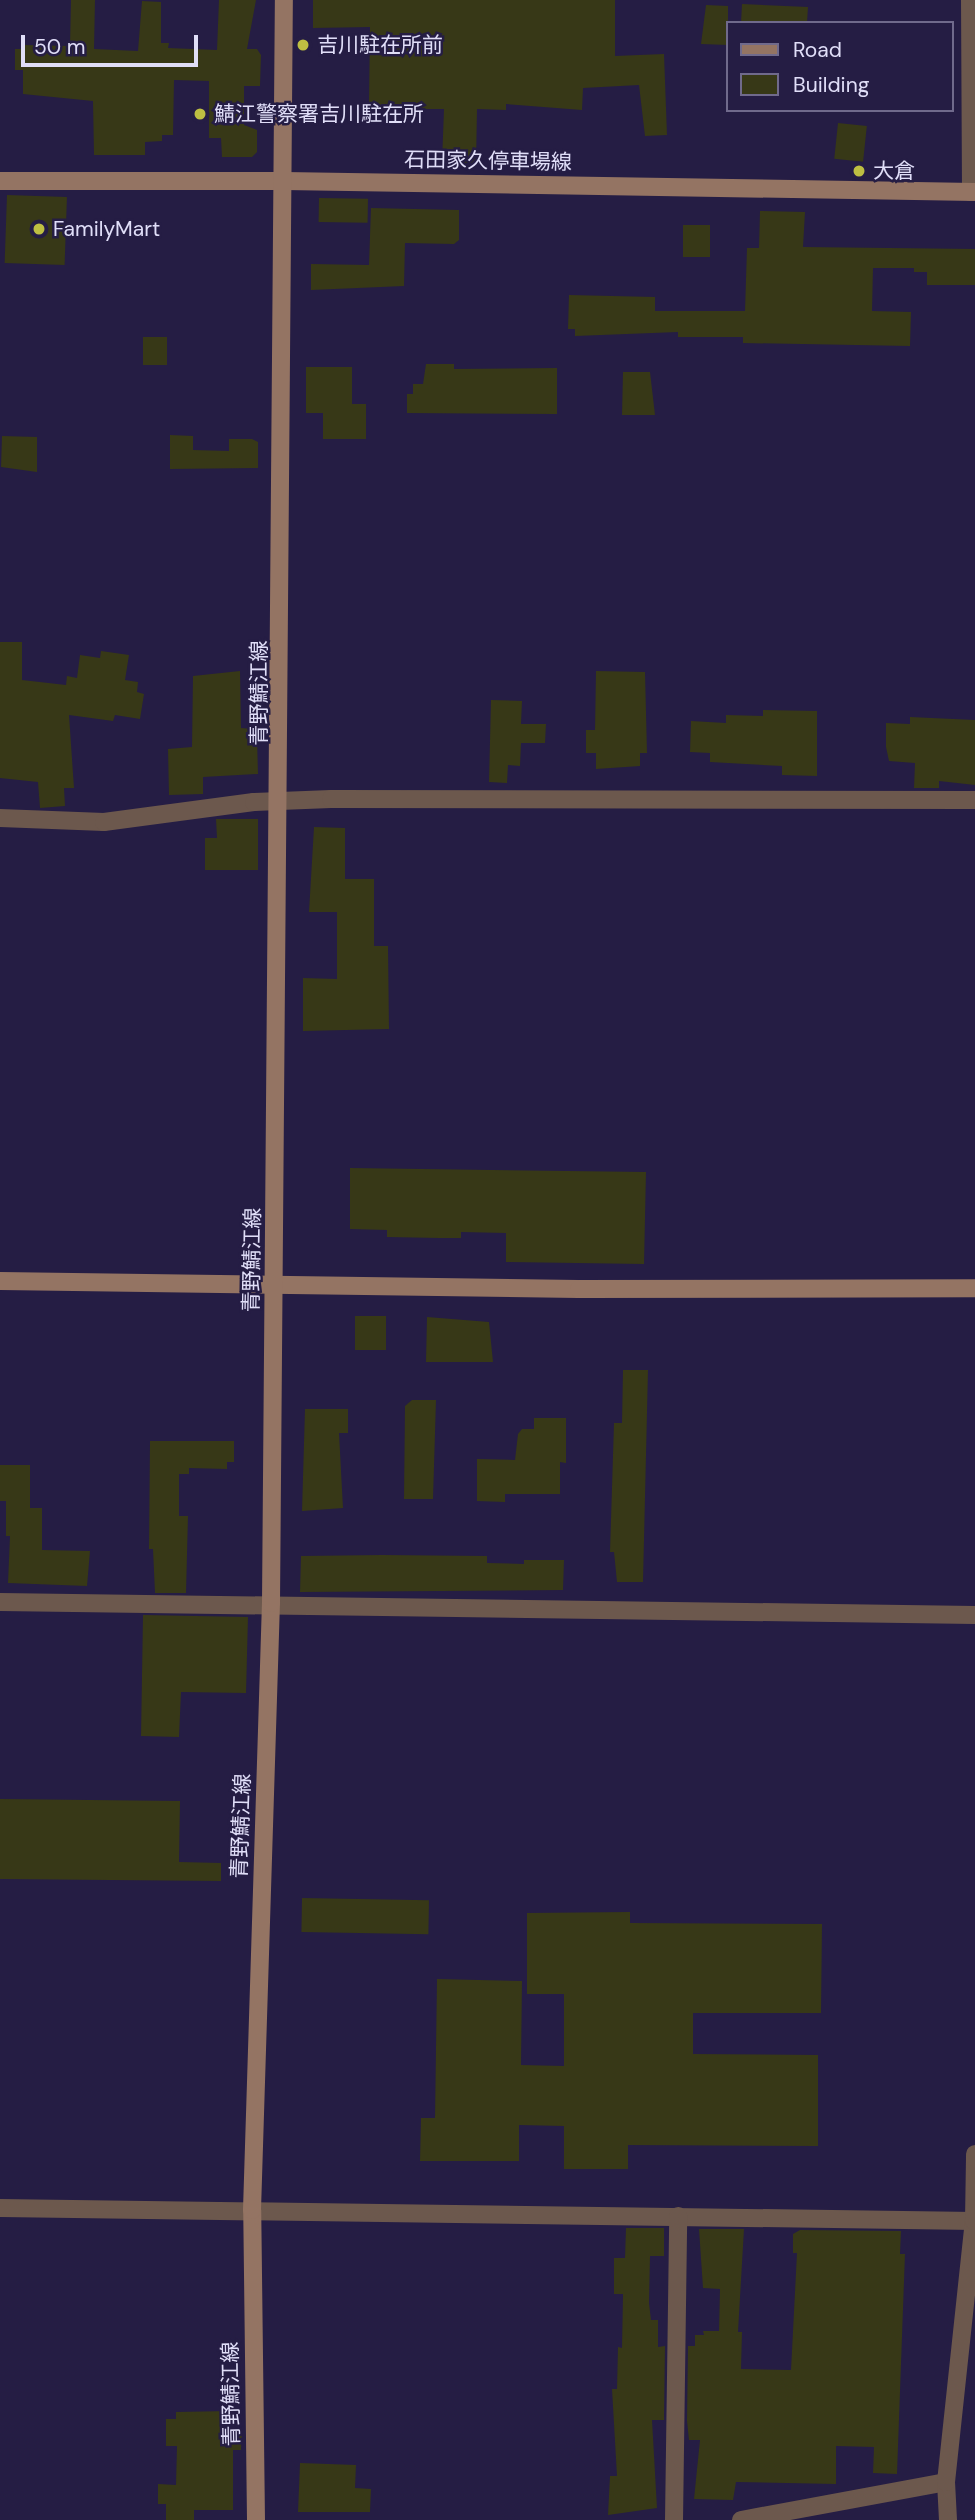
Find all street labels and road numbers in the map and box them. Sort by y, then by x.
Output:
street label: 石田家久停車場線 [404,147,572,175]
street label: 青野鯖江線 [246,641,272,745]
street label: 青野鯖江線 [238,1207,266,1313]
street label: 青野鯖江線 [227,1773,255,1879]
street label: 青野鯖江線 [217,2341,245,2447]

